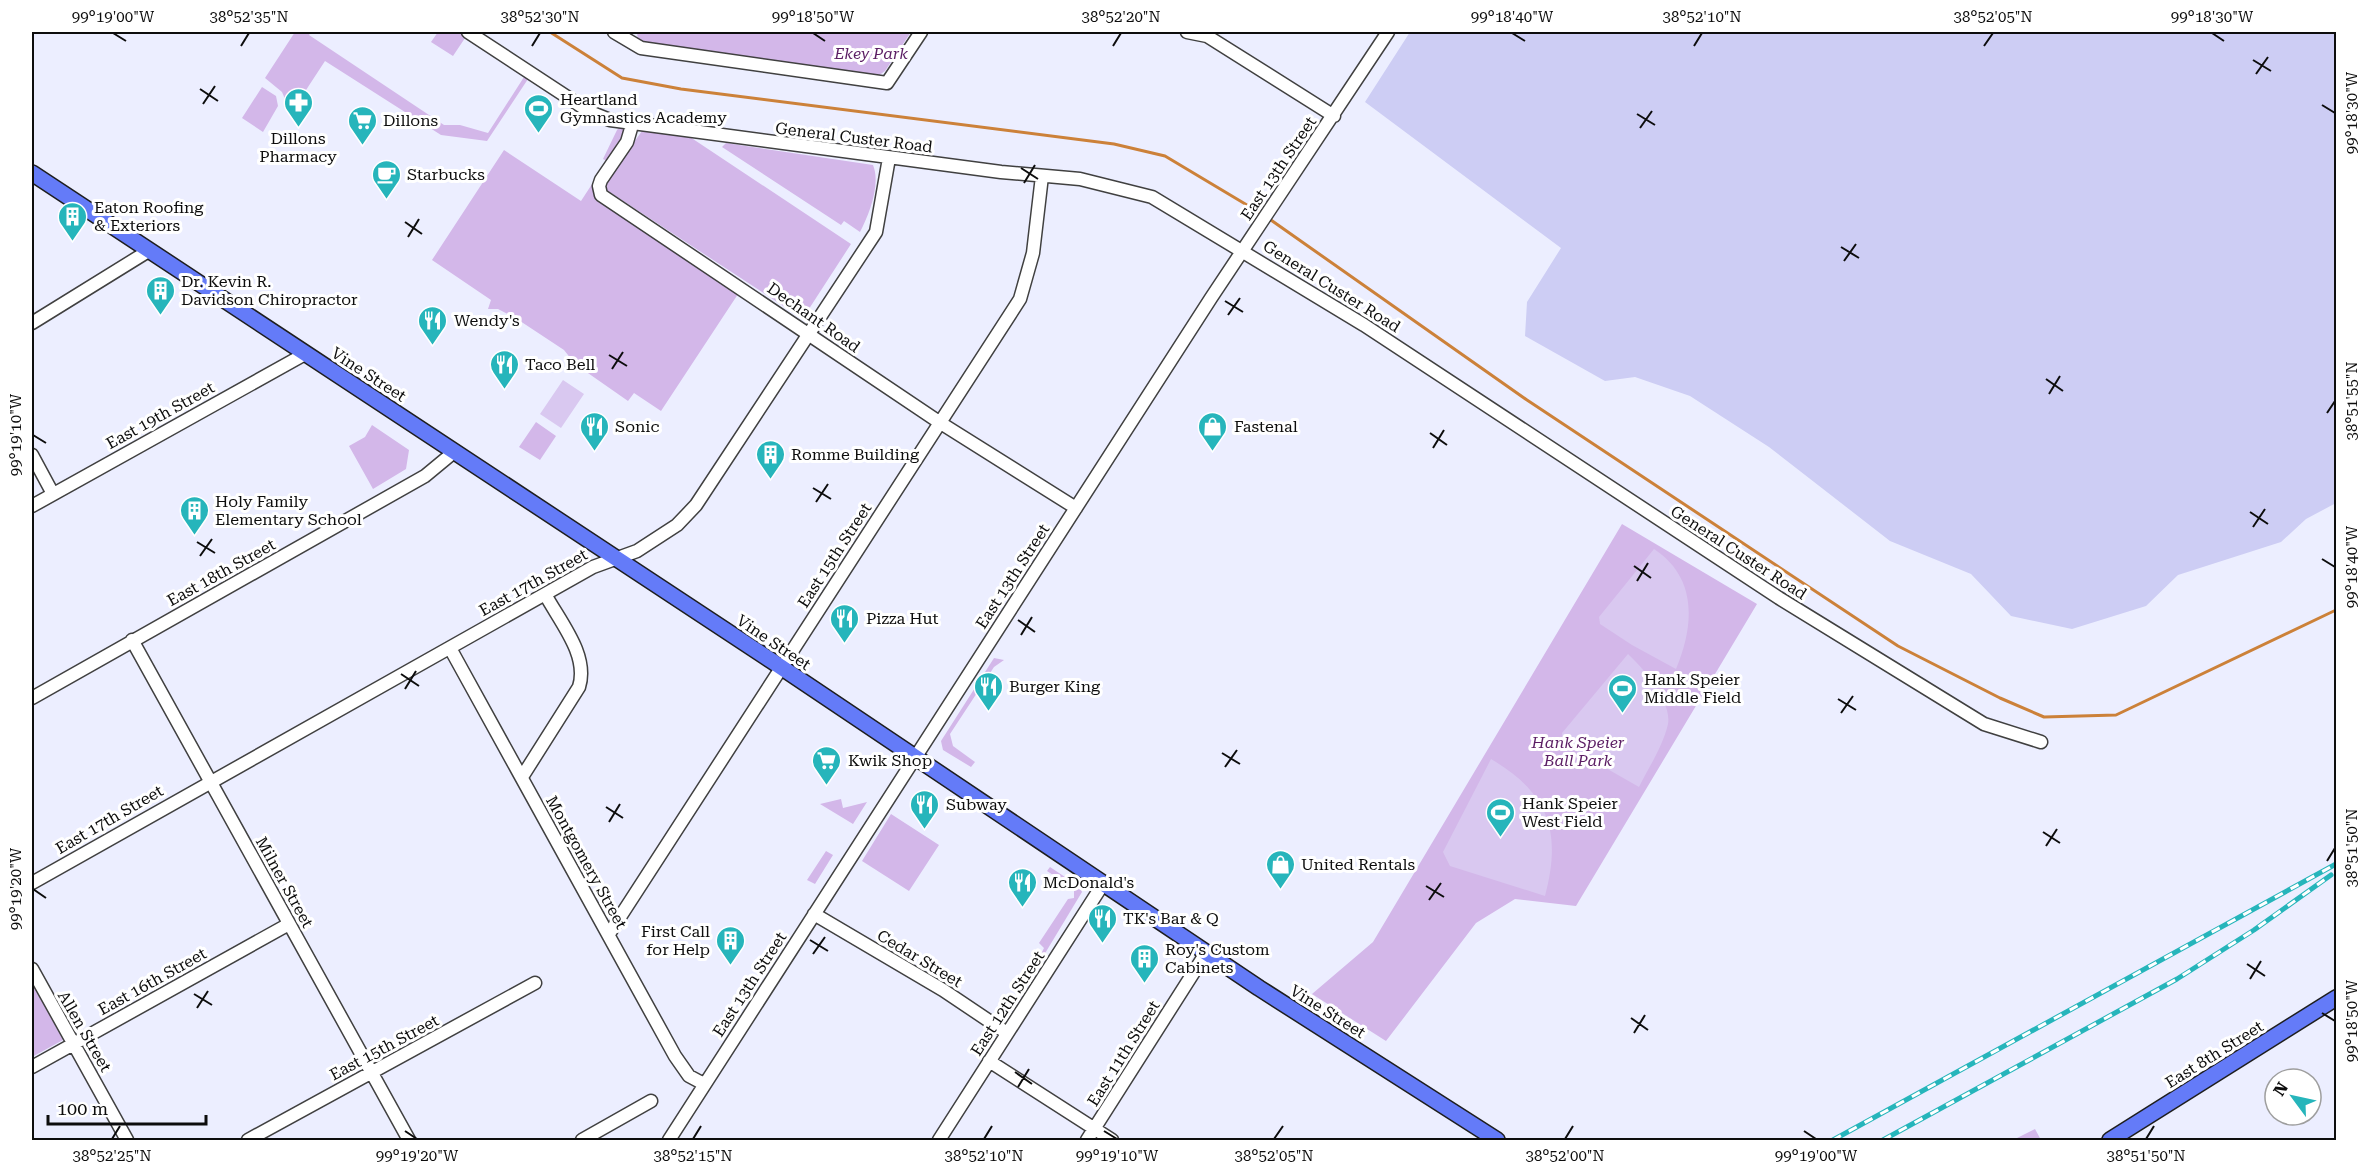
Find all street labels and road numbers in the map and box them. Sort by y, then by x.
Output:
street label: East 13th Street [1237,113,1320,224]
street label: General Custer Road [774,118,934,157]
street label: General Custer Road [1260,236,1404,336]
street label: Dechant Road [764,278,864,356]
street label: Vine Street [328,343,410,406]
street label: East 19th Street [103,378,218,453]
street label: East 15th Street [794,499,875,611]
street label: General Custer Road [1667,501,1810,604]
street label: East 13th Street [972,520,1053,632]
street label: East 18th Street [164,535,279,610]
street label: East 17th Street [476,545,591,620]
street label: Vine Street [733,611,814,674]
street label: East 17th Street [52,781,166,858]
street label: Montgomery Street [542,792,631,932]
street label: Milner Street [252,834,317,931]
street label: Cedar Street [874,926,966,991]
street label: East 13th Street [709,928,790,1040]
street label: East 16th Street [95,944,210,1019]
street label: East 12th Street [967,947,1048,1059]
street label: Vine Street [1287,981,1369,1042]
street label: Allen Street [54,987,115,1075]
street label: East 11th Street [1083,997,1163,1110]
street label: East 15th Street [326,1011,442,1084]
street label: East 8th Street [2162,1017,2267,1092]

